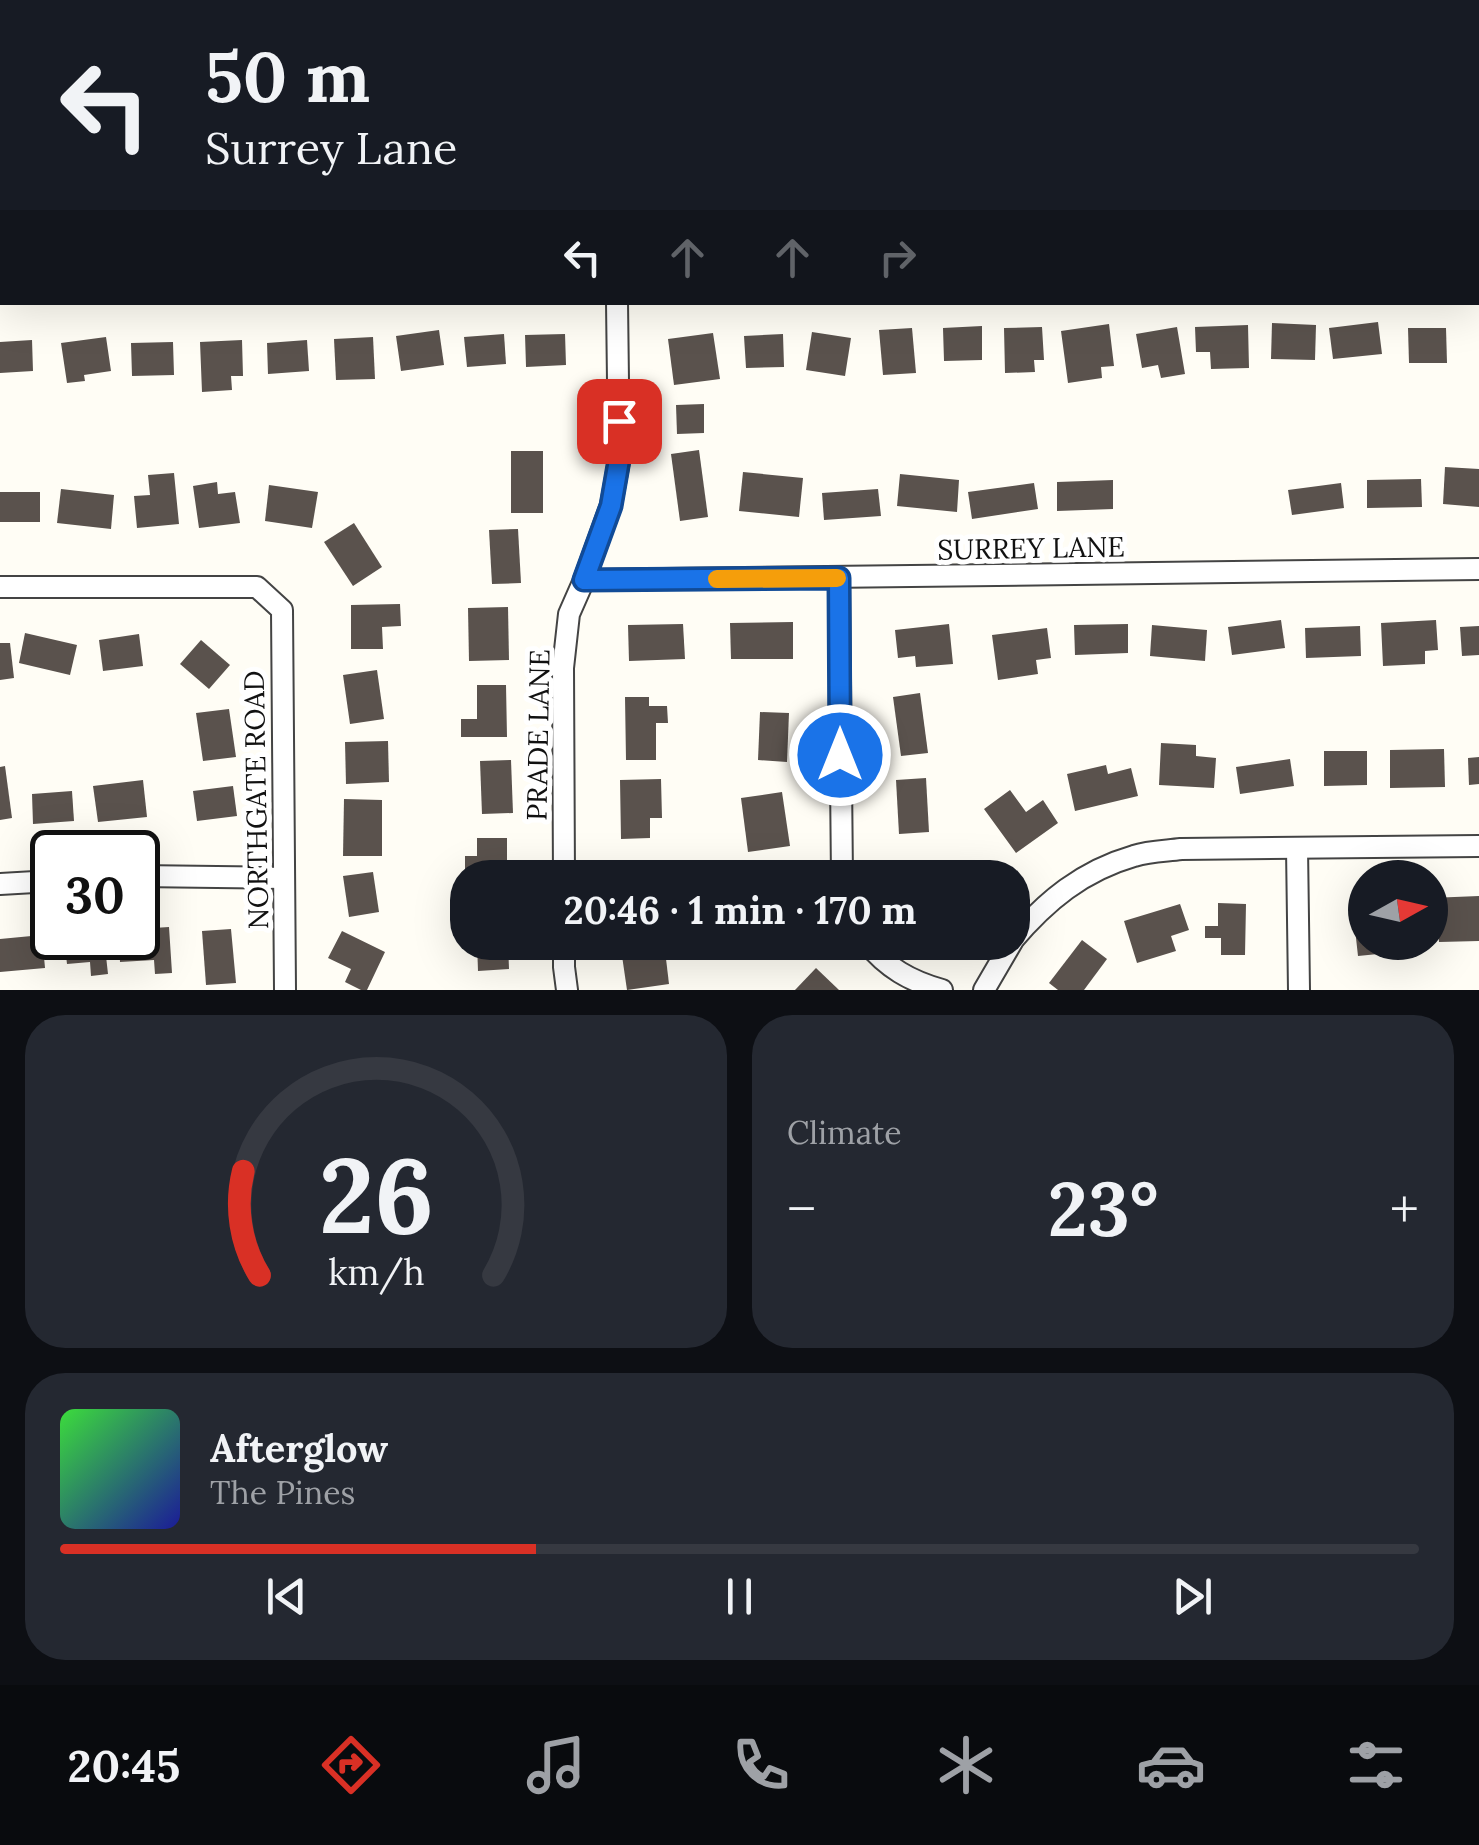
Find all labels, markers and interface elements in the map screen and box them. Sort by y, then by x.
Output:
text: 50 m [205,32,370,121]
icon: left [40,40,170,170]
text: Surrey Lane [205,119,457,176]
icon: left [555,230,610,285]
icon: ahead [660,230,715,285]
icon: ahead [765,230,820,285]
icon: right [870,230,925,285]
pin [577,379,662,464]
icon: arrive [592,394,647,449]
street label: SURREY LANE [937,528,1125,568]
street label: PRADE LANE [519,649,557,821]
street label: NORTHGATE ROAD [236,670,276,930]
position arrow [788,703,892,807]
speed limit sign: 30 [30,830,160,960]
north arrow [1348,860,1448,960]
map controls [1348,860,1448,960]
text: 20:46 · 1 min · 170 m [563,886,917,934]
text: Climate [787,1112,902,1153]
text: 26 [318,1128,434,1261]
text: 23° [1048,1161,1158,1257]
text: − [787,1174,816,1244]
text: + [1390,1174,1419,1244]
text: km/h [328,1249,424,1295]
text: Afterglow [210,1424,388,1472]
text: The Pines [210,1472,355,1513]
icon: previous [259,1569,314,1624]
icon: pause [712,1569,767,1624]
icon: next [1165,1569,1220,1624]
icon: directions [316,1730,386,1800]
icon: music [521,1730,591,1800]
icon: phone [726,1730,796,1800]
icon: climate [931,1730,1001,1800]
icon: car [1136,1730,1206,1800]
icon: filters [1341,1730,1411,1800]
text: 20:45 [68,1737,180,1794]

